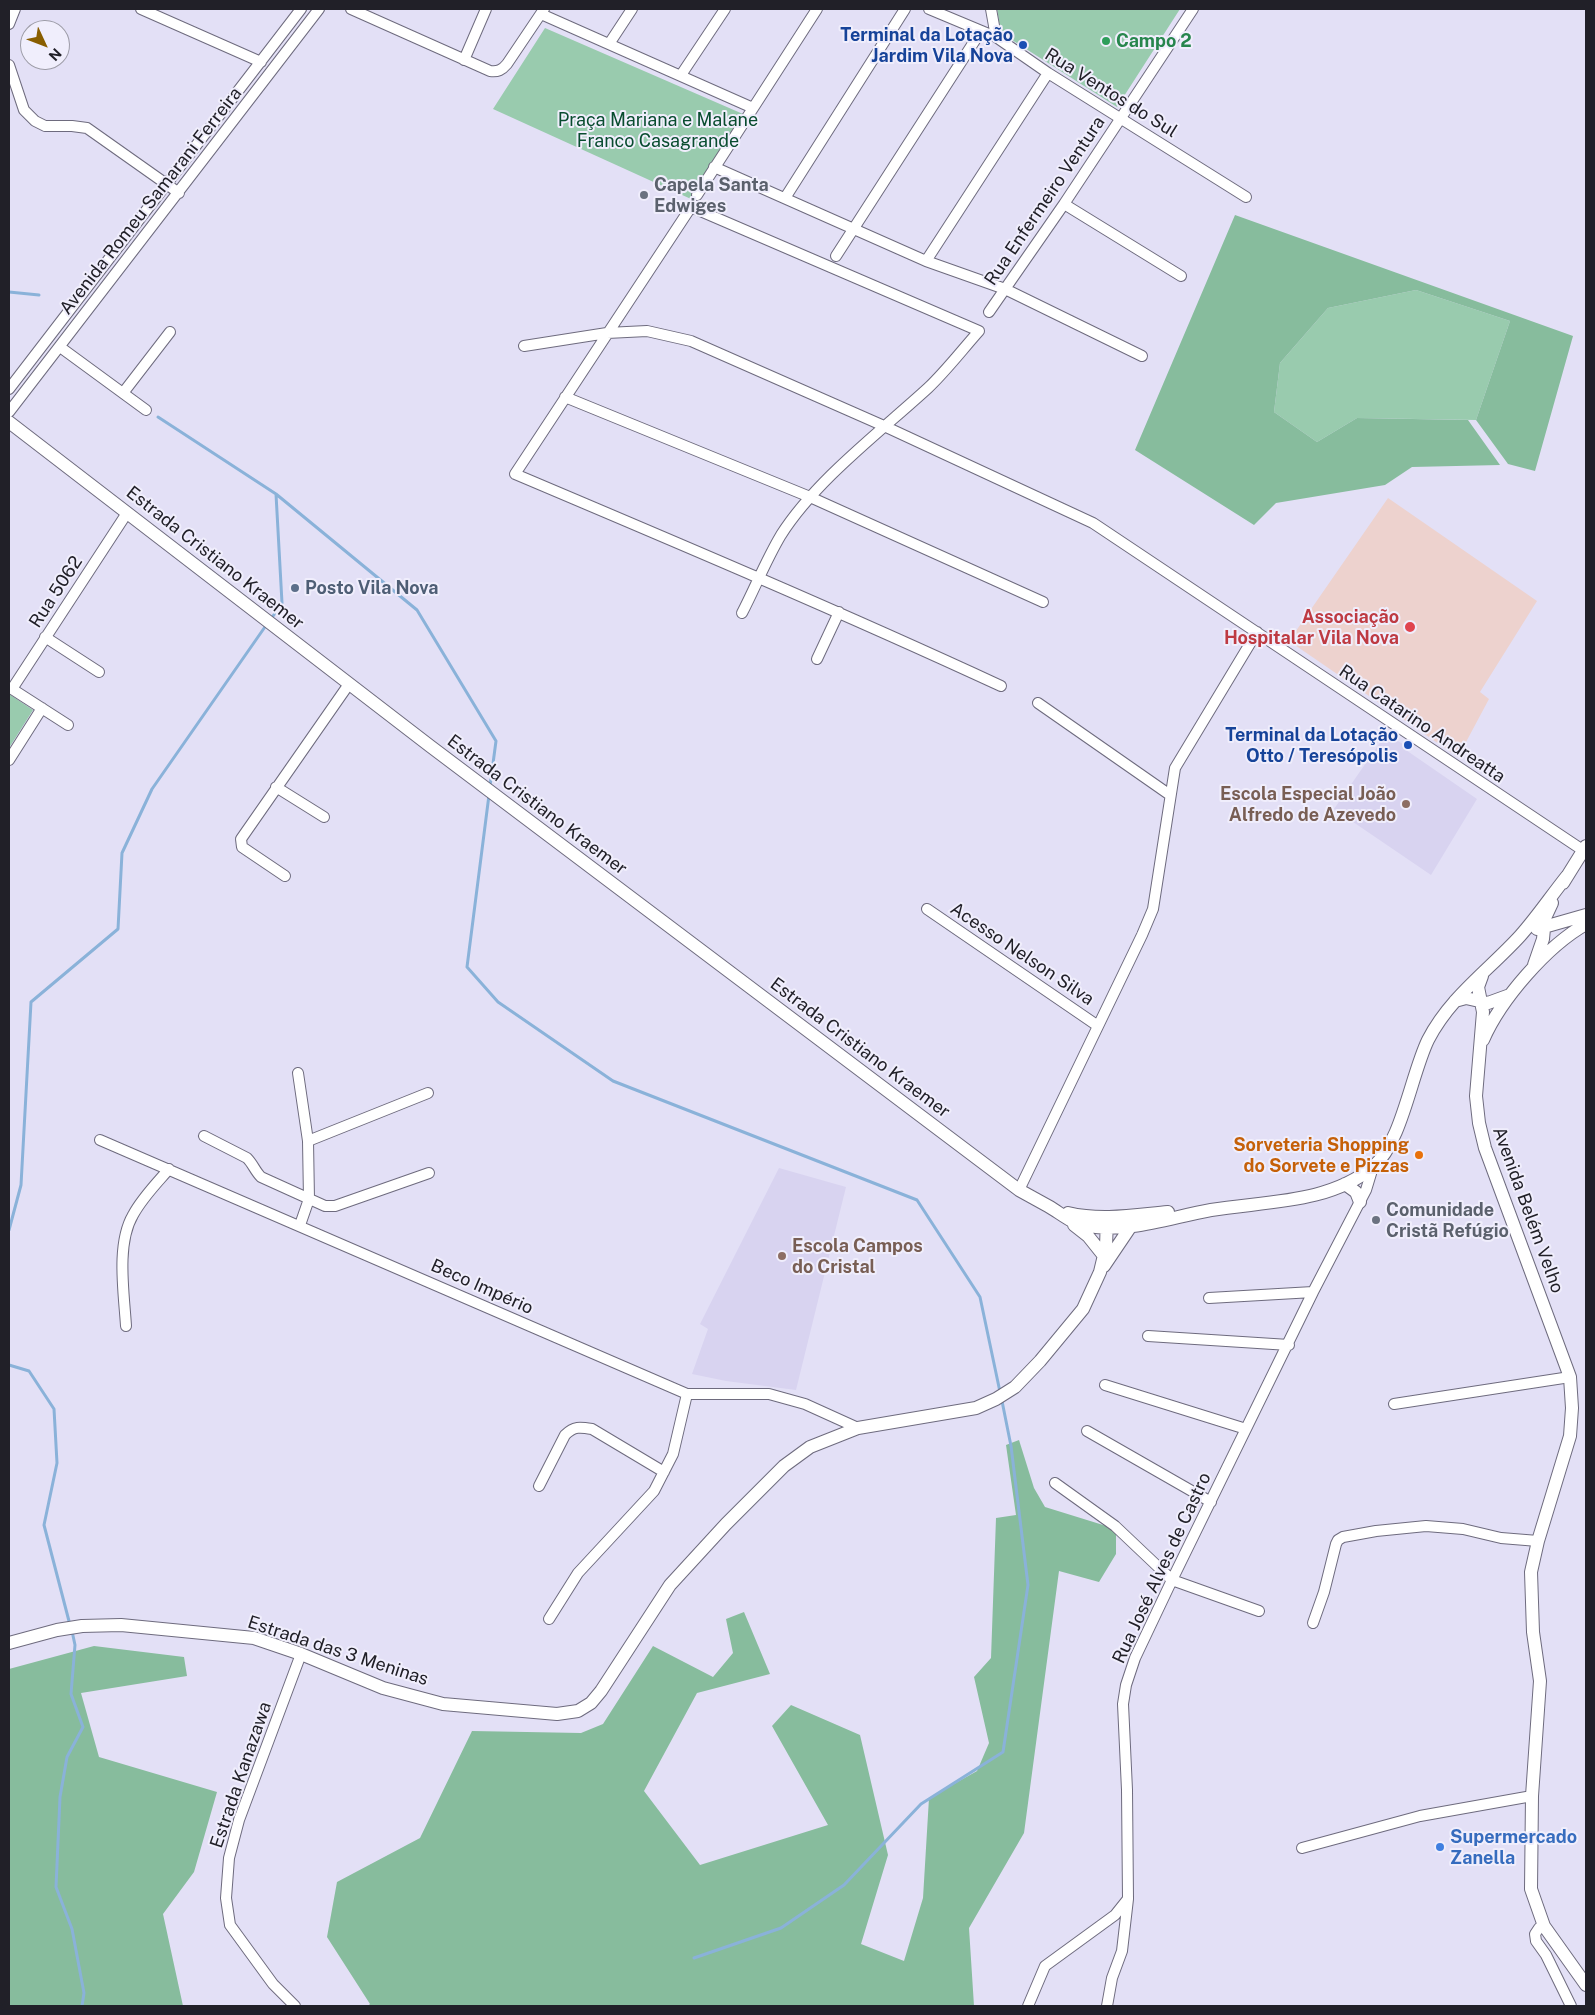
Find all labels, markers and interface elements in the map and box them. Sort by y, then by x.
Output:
north arrow [20,20,70,70]
place label: Terminal da Lotação Jardim Vila Nova [840,24,1013,66]
place label: Campo 2 [1116,30,1192,52]
marker: Campo 2 [1100,35,1112,47]
marker: Terminal da Lotação Jardim Vila Nova [1017,39,1029,51]
street label: Rua Ventos do Sul [1041,44,1181,142]
text: N [46,45,65,64]
street label: Avenida Romeu Samarani Ferreira [55,83,247,319]
park label: Praça Mariana e Malane Franco Casagrande [558,109,758,152]
street label: Rua Enfermeiro Ventura [980,112,1110,290]
place label: Capela Santa Edwiges [654,174,769,216]
marker: Capela Santa Edwiges [638,189,650,201]
street label: Estrada Cristiano Kraemer [122,482,308,634]
street label: Rua 5062 [25,552,87,632]
place label: Posto Vila Nova [305,577,439,599]
marker: Posto Vila Nova [289,582,301,594]
place label: Associação Hospitalar Vila Nova [1224,606,1399,649]
marker: Associação Hospitalar Vila Nova [1403,620,1417,634]
street label: Rua Catarino Andreatta [1335,660,1509,788]
place label: Terminal da Lotação Otto / Teresópolis [1225,724,1398,766]
street label: Estrada Cristiano Kraemer [443,730,631,880]
marker: Terminal da Lotação Otto / Teresópolis [1402,739,1414,751]
place label: Escola Especial João Alfredo de Azevedo [1220,783,1396,826]
marker: Escola Especial João Alfredo de Azevedo [1400,798,1412,810]
street label: Acesso Nelson Silva [946,898,1098,1010]
street label: Estrada Cristiano Kraemer [766,973,954,1123]
street label: Avenida Belém Velho [1488,1124,1568,1296]
place label: Sorveteria Shopping do Sorvete e Pizzas [1233,1134,1409,1176]
marker: Sorveteria Shopping do Sorvete e Pizzas [1413,1149,1425,1161]
place label: Comunidade Cristã Refúgio [1386,1199,1509,1242]
marker: Comunidade Cristã Refúgio [1370,1214,1382,1226]
place label: Escola Campos do Cristal [792,1235,923,1278]
marker: Escola Campos do Cristal [776,1250,788,1262]
street label: Beco Império [427,1255,537,1319]
street label: Rua José Alves de Castro [1108,1469,1216,1667]
street label: Estrada das 3 Meninas [245,1612,431,1690]
street label: Estrada Kanazawa [206,1699,276,1851]
place label: Supermercado Zanella [1450,1826,1577,1868]
marker: Supermercado Zanella [1434,1841,1446,1853]

